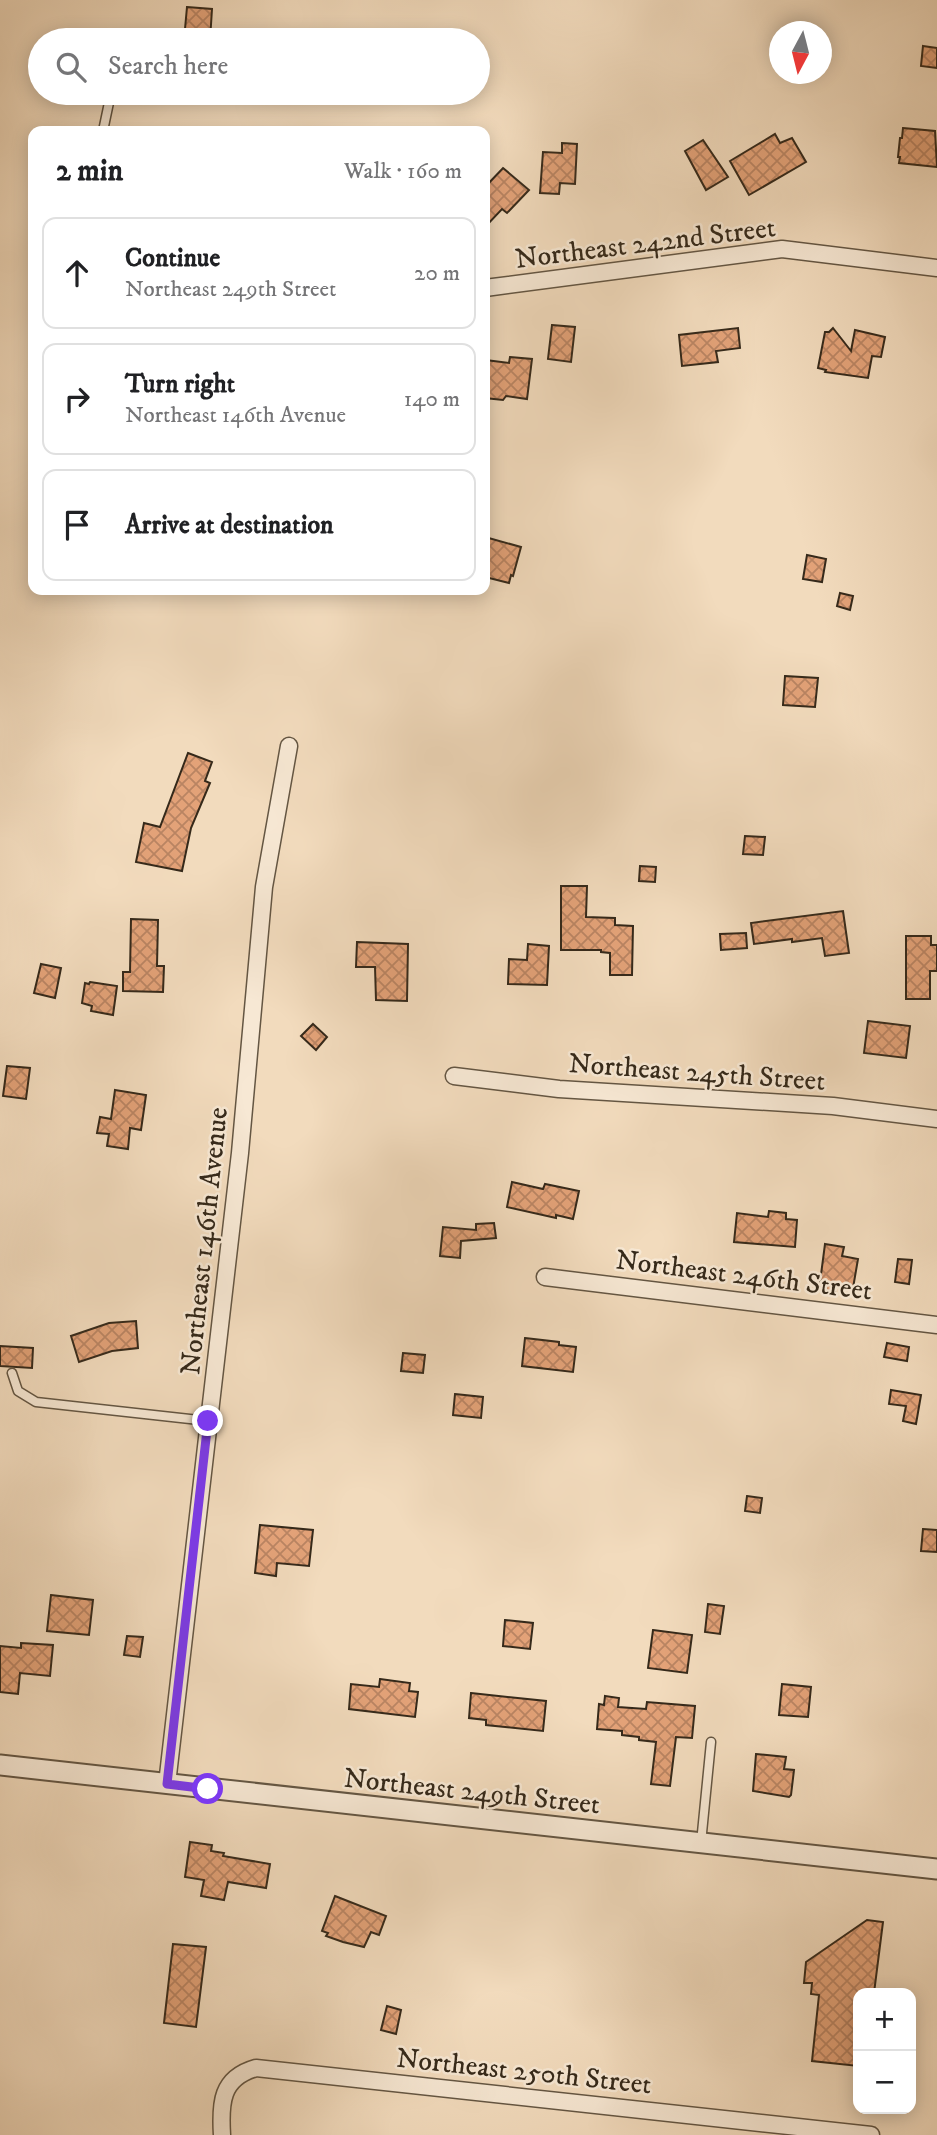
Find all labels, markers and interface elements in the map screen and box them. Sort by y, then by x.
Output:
north arrow [769,21,832,84]
search box [28,28,490,105]
icon: search [52,48,90,86]
text: Search here [108,50,228,83]
text: 2 min [56,153,123,190]
text: Walk · 160 m [344,157,462,186]
street label: Northeast 242nd Street [513,210,777,277]
text: Continue [125,242,220,275]
icon: ahead [58,254,96,292]
text: 20 m [414,259,460,288]
text: Northeast 249th Street [125,275,336,304]
text: Turn right [125,368,235,401]
icon: right [58,380,96,418]
text: 140 m [404,385,460,414]
text: Northeast 146th Avenue [125,401,346,430]
icon: arrive [58,506,96,544]
text: Arrive at destination [125,509,334,542]
street label: Northeast 245th Street [567,1046,826,1099]
street label: Northeast 146th Avenue [173,1106,236,1377]
street label: Northeast 246th Street [614,1242,874,1309]
route end [192,1405,223,1436]
street label: Northeast 249th Street [342,1761,602,1822]
route start [192,1773,223,1804]
map controls [853,1988,916,2114]
button: + [853,1988,916,2051]
street label: Northeast 250th Street [395,2041,653,2102]
button: − [853,2051,916,2114]

